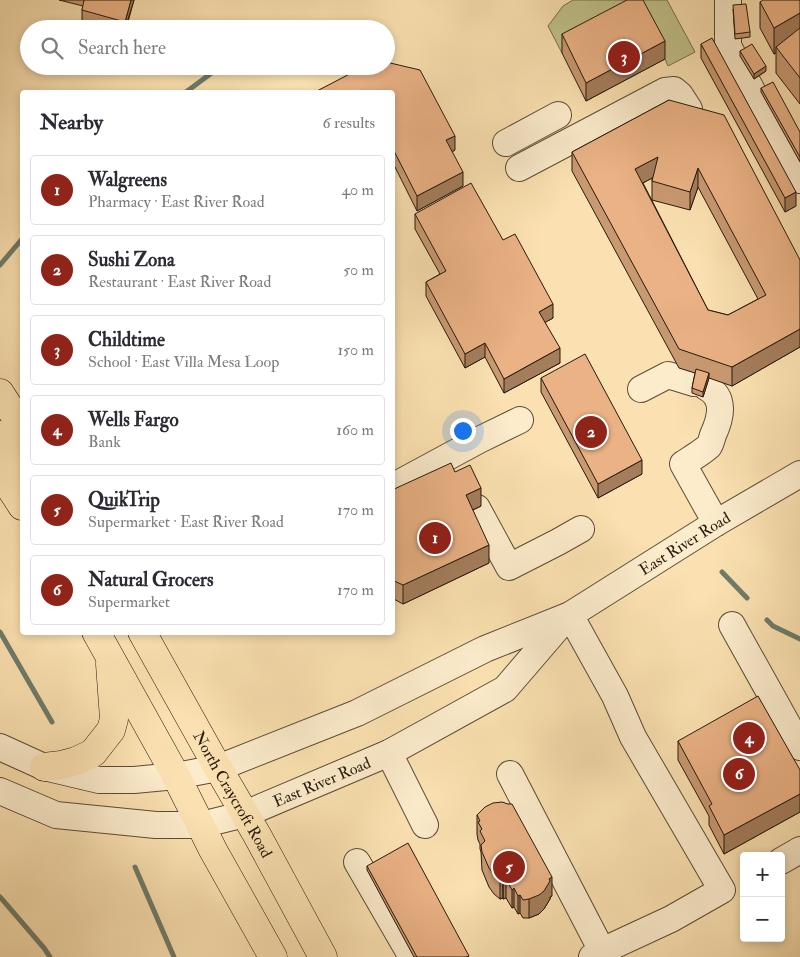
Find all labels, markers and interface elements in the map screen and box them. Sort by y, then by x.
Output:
search box [20,20,395,75]
icon: search [38,34,66,62]
text: Search here [78,36,166,60]
pin: 3 [608,38,640,76]
text: Nearby [40,109,103,136]
text: 6 results [323,113,375,133]
text: Walgreens [88,168,167,192]
text: 1 [54,180,60,200]
text: 40 m [341,180,374,200]
text: Pharmacy · East River Road [88,192,265,212]
text: Sushi Zona [88,248,175,272]
text: 2 [53,260,61,280]
text: 50 m [343,260,374,280]
text: Restaurant · East River Road [88,272,271,292]
text: Childtime [88,328,165,352]
text: 3 [54,340,60,360]
text: 150 m [337,340,374,360]
text: School · East Villa Mesa Loop [88,352,279,372]
text: Wells Fargo [88,408,179,432]
pin: 2 [575,413,607,451]
your location [450,418,476,444]
text: 4 [53,420,61,440]
text: 160 m [336,420,374,440]
text: Bank [88,432,121,452]
text: QuikTrip [88,488,160,512]
text: 5 [53,500,61,520]
text: 170 m [337,500,374,520]
street label: East River Road [635,508,734,580]
text: Supermarket · East River Road [88,512,284,532]
pin: 1 [419,519,451,557]
text: Natural Grocers [88,568,213,592]
text: 6 [53,580,61,600]
text: 170 m [337,580,374,600]
text: Supermarket [88,592,170,612]
pin: 4 [733,719,765,757]
street label: North Craycroft Road [188,728,276,861]
street label: East River Road [270,753,374,812]
pin: 6 [723,755,755,793]
pin: 5 [493,848,525,886]
map controls [740,852,785,942]
button: + [740,852,785,897]
button: − [740,897,785,942]

